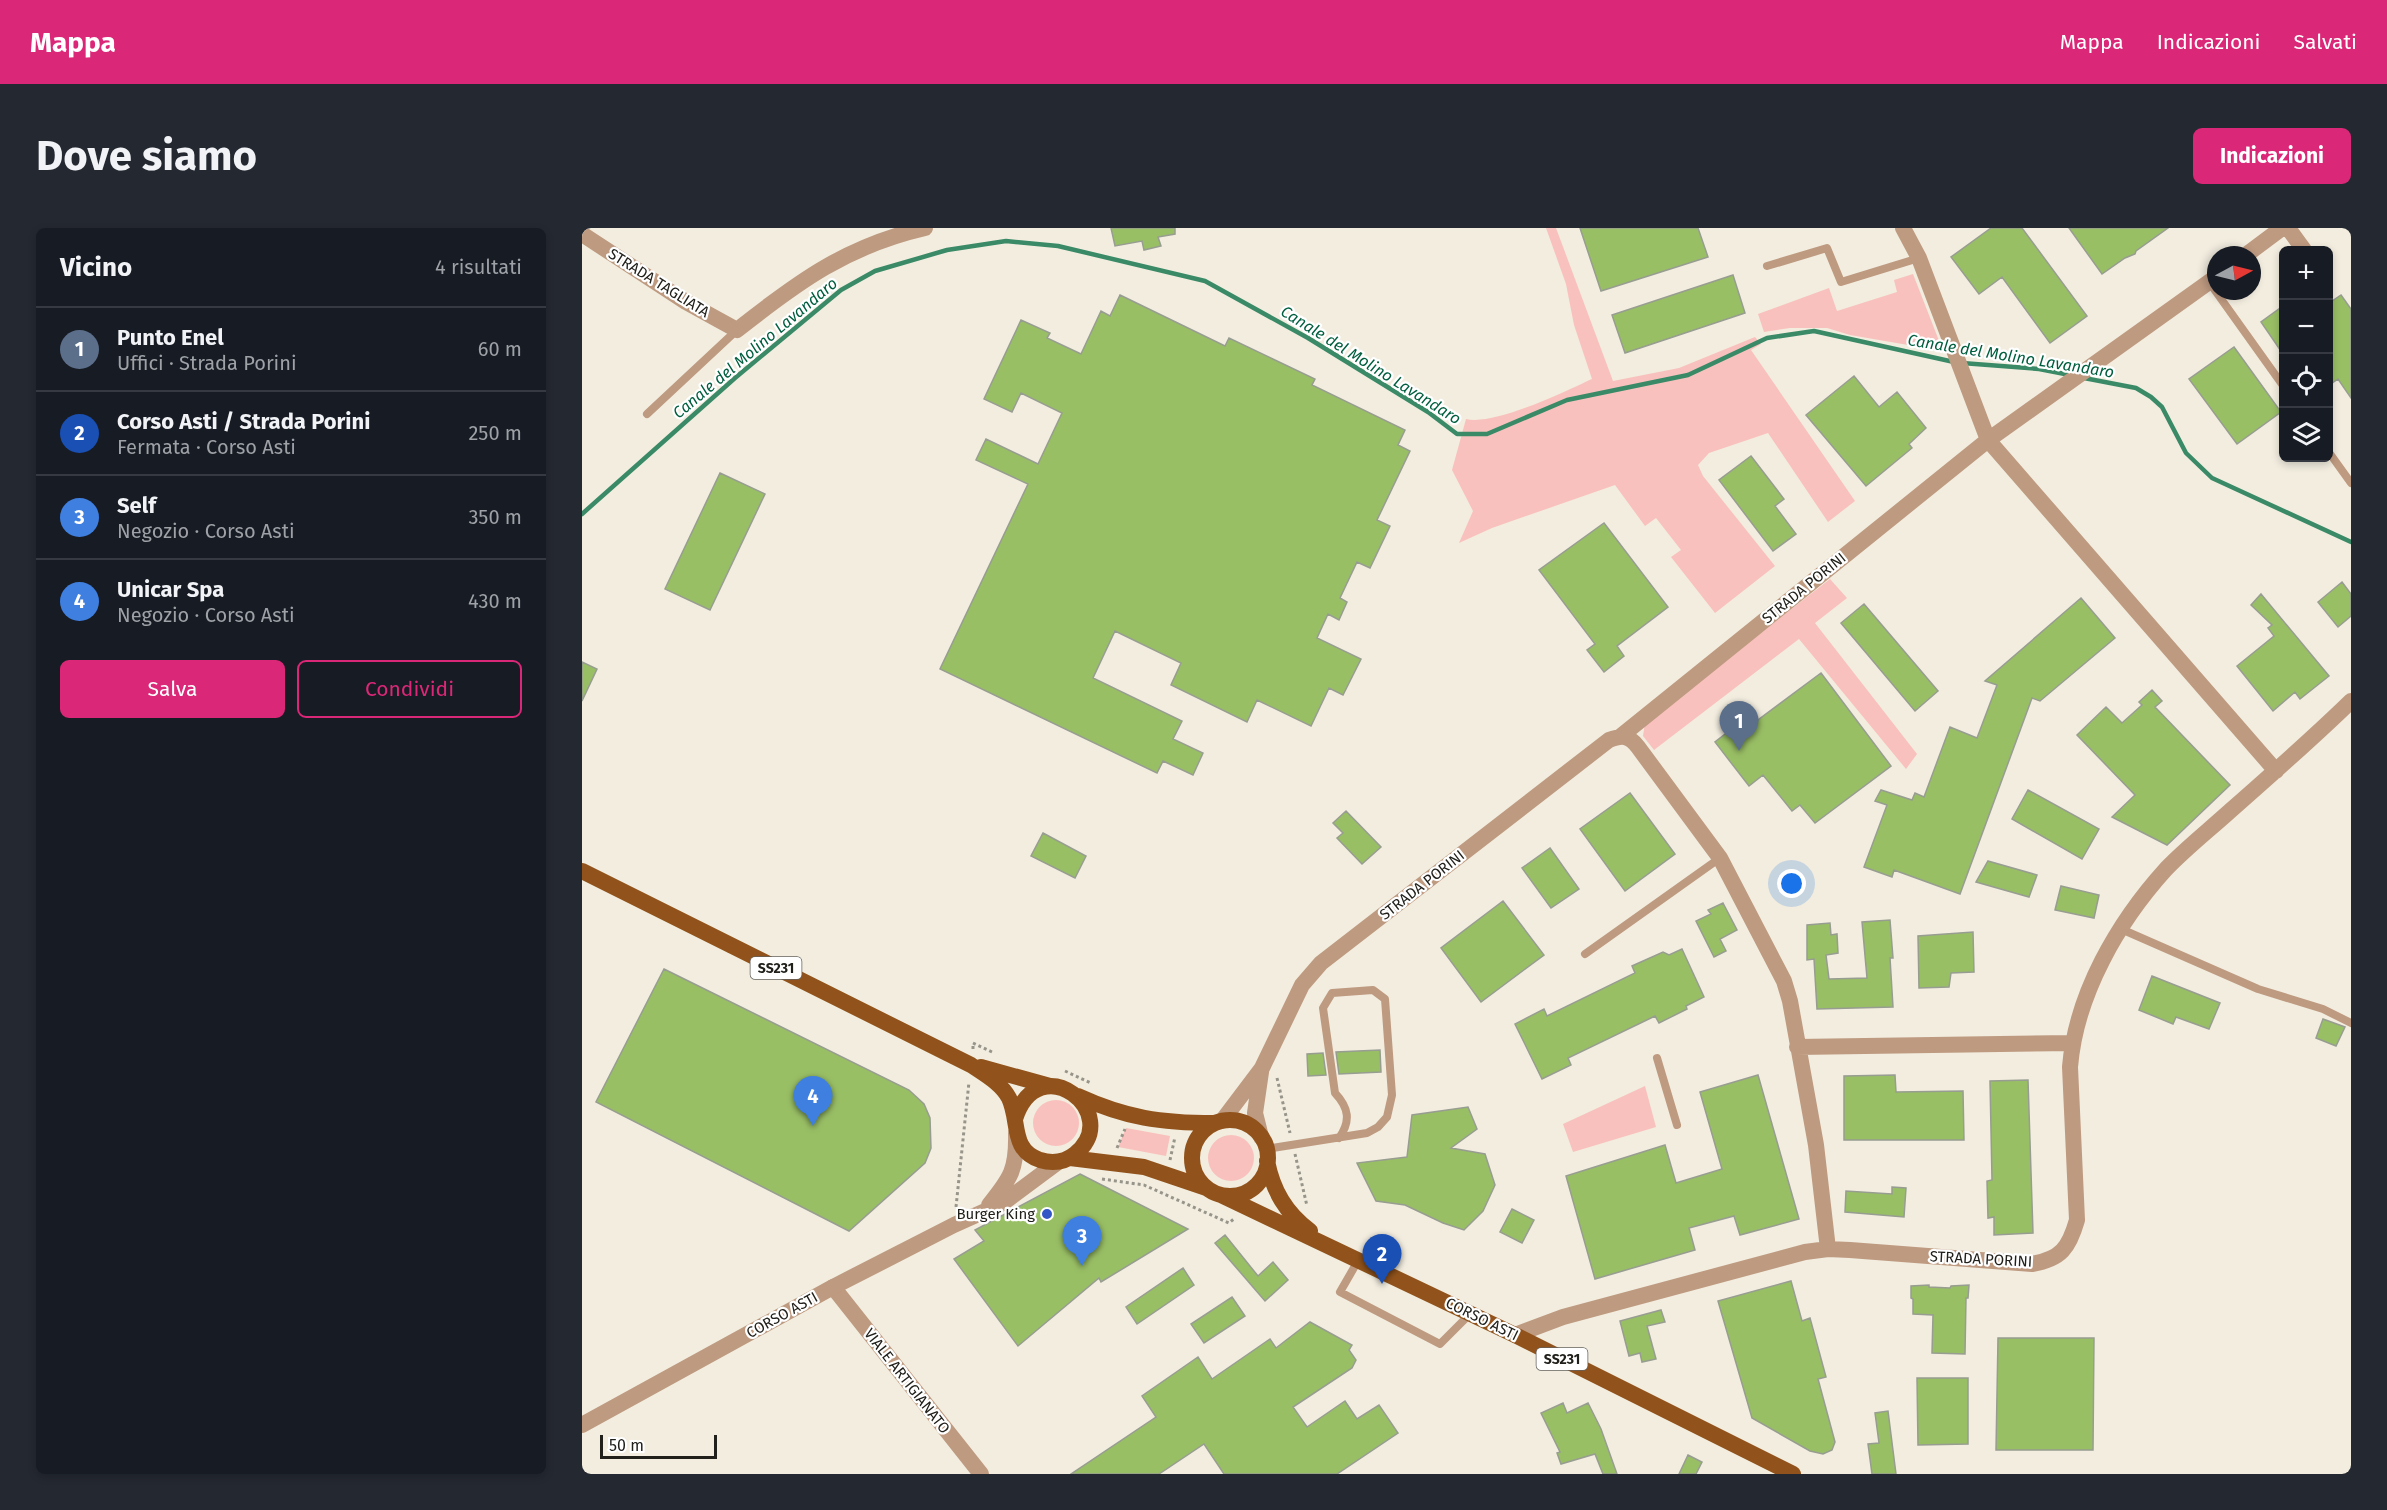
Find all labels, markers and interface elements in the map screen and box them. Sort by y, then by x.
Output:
text: Mappa [30,26,116,59]
text: Mappa [2060,29,2124,55]
text: Indicazioni [2157,29,2260,55]
text: Salvati [2293,29,2357,55]
button: Indicazioni [2193,128,2351,184]
text: Dove siamo [36,131,257,181]
street label: STRADA TAGLIATA [605,245,713,321]
north arrow [2207,246,2261,300]
map controls [2279,246,2333,462]
button: + [2279,246,2333,300]
text: Vicino [60,252,132,283]
text: 4 risultati [435,255,522,279]
water label: Canale del Molino Lavandaro [669,274,841,422]
button: − [2279,300,2333,354]
water label: Canale del Molino Lavandaro [1277,302,1465,428]
text: Punto Enel [117,324,224,351]
water label: Canale del Molino Lavandaro [1906,330,2116,382]
text: 1 [75,337,84,361]
text: 60 m [478,337,522,361]
text: Uffici · Strada Porini [117,351,297,375]
button: locate [2279,354,2333,408]
text: Corso Asti / Strada Porini [117,408,370,435]
button: layers [2279,408,2333,462]
text: 2 [74,421,85,445]
text: 250 m [468,421,522,445]
text: Fermata · Corso Asti [117,435,296,459]
text: Self [117,492,156,519]
text: 3 [74,505,85,529]
text: 350 m [468,505,522,529]
text: Negozio · Corso Asti [117,519,295,543]
street label: STRADA PORINI [1758,549,1850,627]
text: Unicar Spa [117,576,224,603]
text: 4 [74,589,85,613]
text: 430 m [468,589,522,613]
text: Negozio · Corso Asti [117,603,295,627]
button: Salva [60,660,285,718]
button: Condividi [297,660,522,718]
pin: 1 [1720,702,1758,751]
street label: STRADA PORINI [1376,846,1468,924]
your location [1777,869,1806,898]
road number: SS231 [750,957,802,979]
pin: 4 [794,1076,832,1126]
place label: Burger King [956,1205,1035,1223]
marker: Burger King [1040,1207,1054,1221]
pin: 3 [1062,1216,1102,1266]
pin: 2 [1362,1234,1402,1284]
street label: STRADA PORINI [1929,1247,2033,1271]
street label: CORSO ASTI [743,1288,821,1342]
street label: CORSO ASTI [1443,1294,1521,1344]
street label: VIALE ARTIGIANATO [860,1325,954,1437]
road number: SS231 [1536,1348,1588,1370]
scale bar [600,1432,717,1460]
text: 50 m [609,1436,644,1455]

